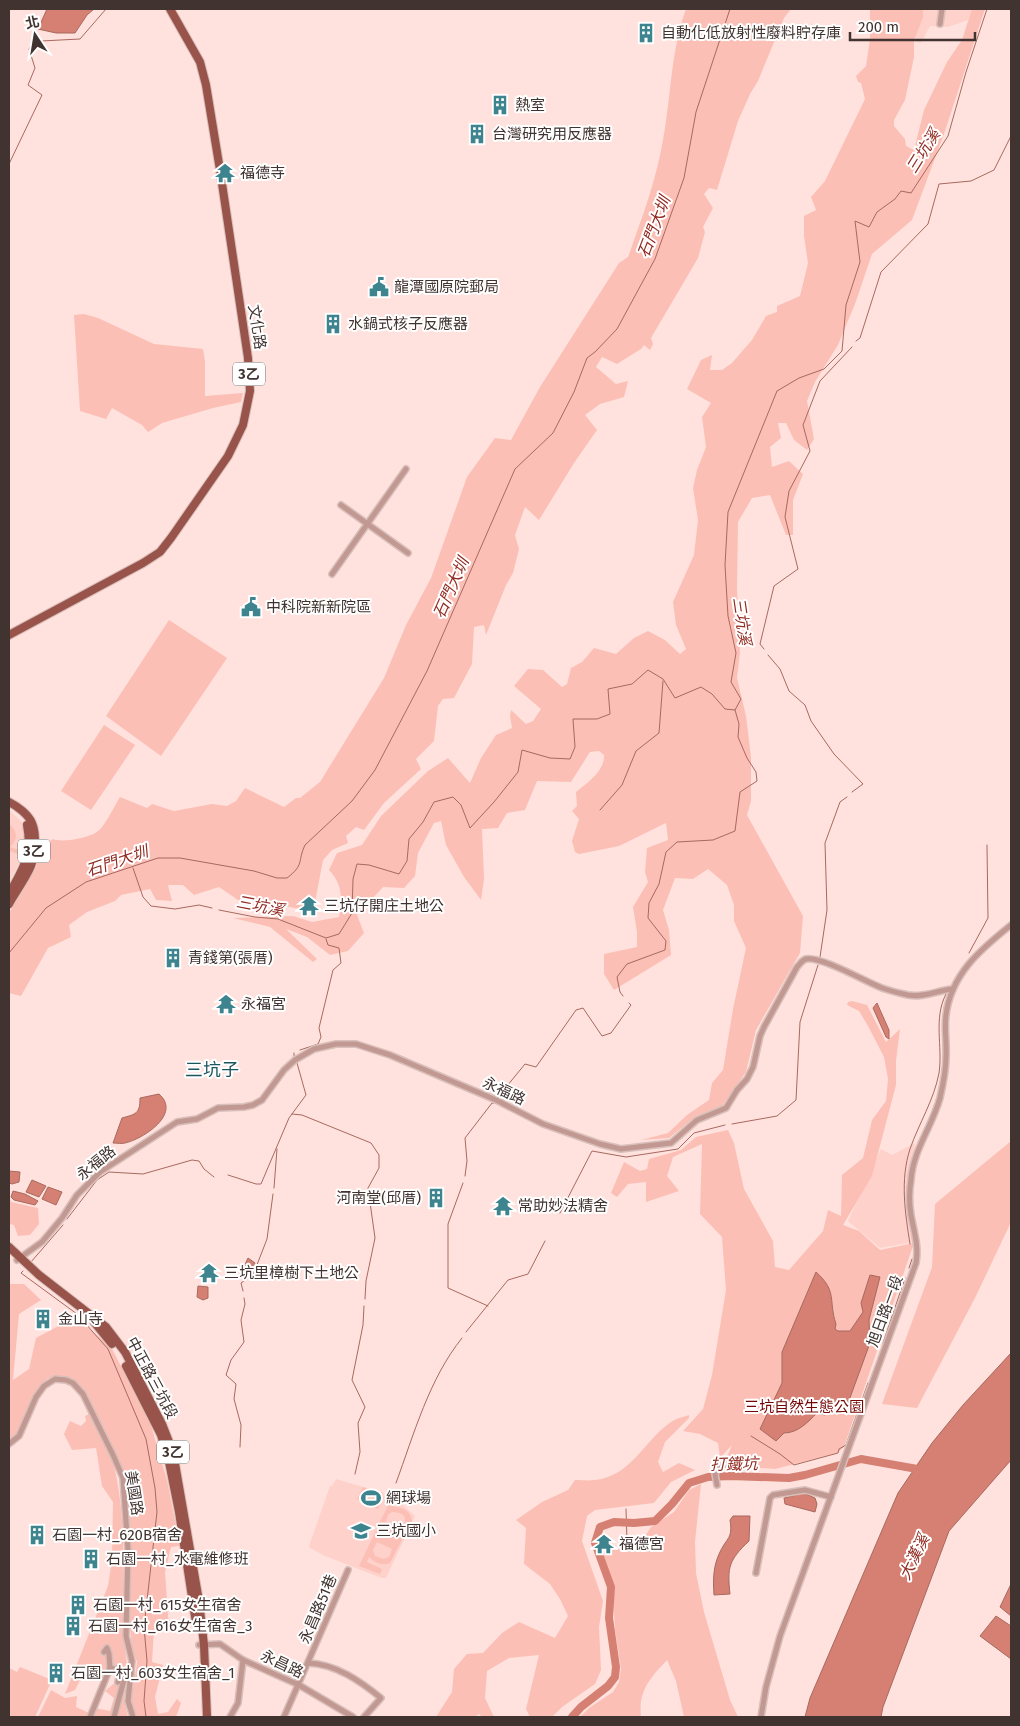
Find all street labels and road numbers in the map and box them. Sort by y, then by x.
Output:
street label: 文化路 [245,303,269,351]
road number: 3乙 [233,362,265,386]
road number: 3乙 [18,839,50,862]
street label: 永福路 [480,1073,528,1109]
street label: 永福路 [73,1142,119,1184]
street label: 旭日路一段 [864,1273,906,1349]
street label: 中正路三坑段 [123,1334,181,1422]
road number: 3乙 [157,1440,189,1464]
street label: 美國路 [122,1469,146,1517]
street label: 永昌路51巷 [295,1572,341,1646]
street label: 永昌路 [258,1646,306,1682]

